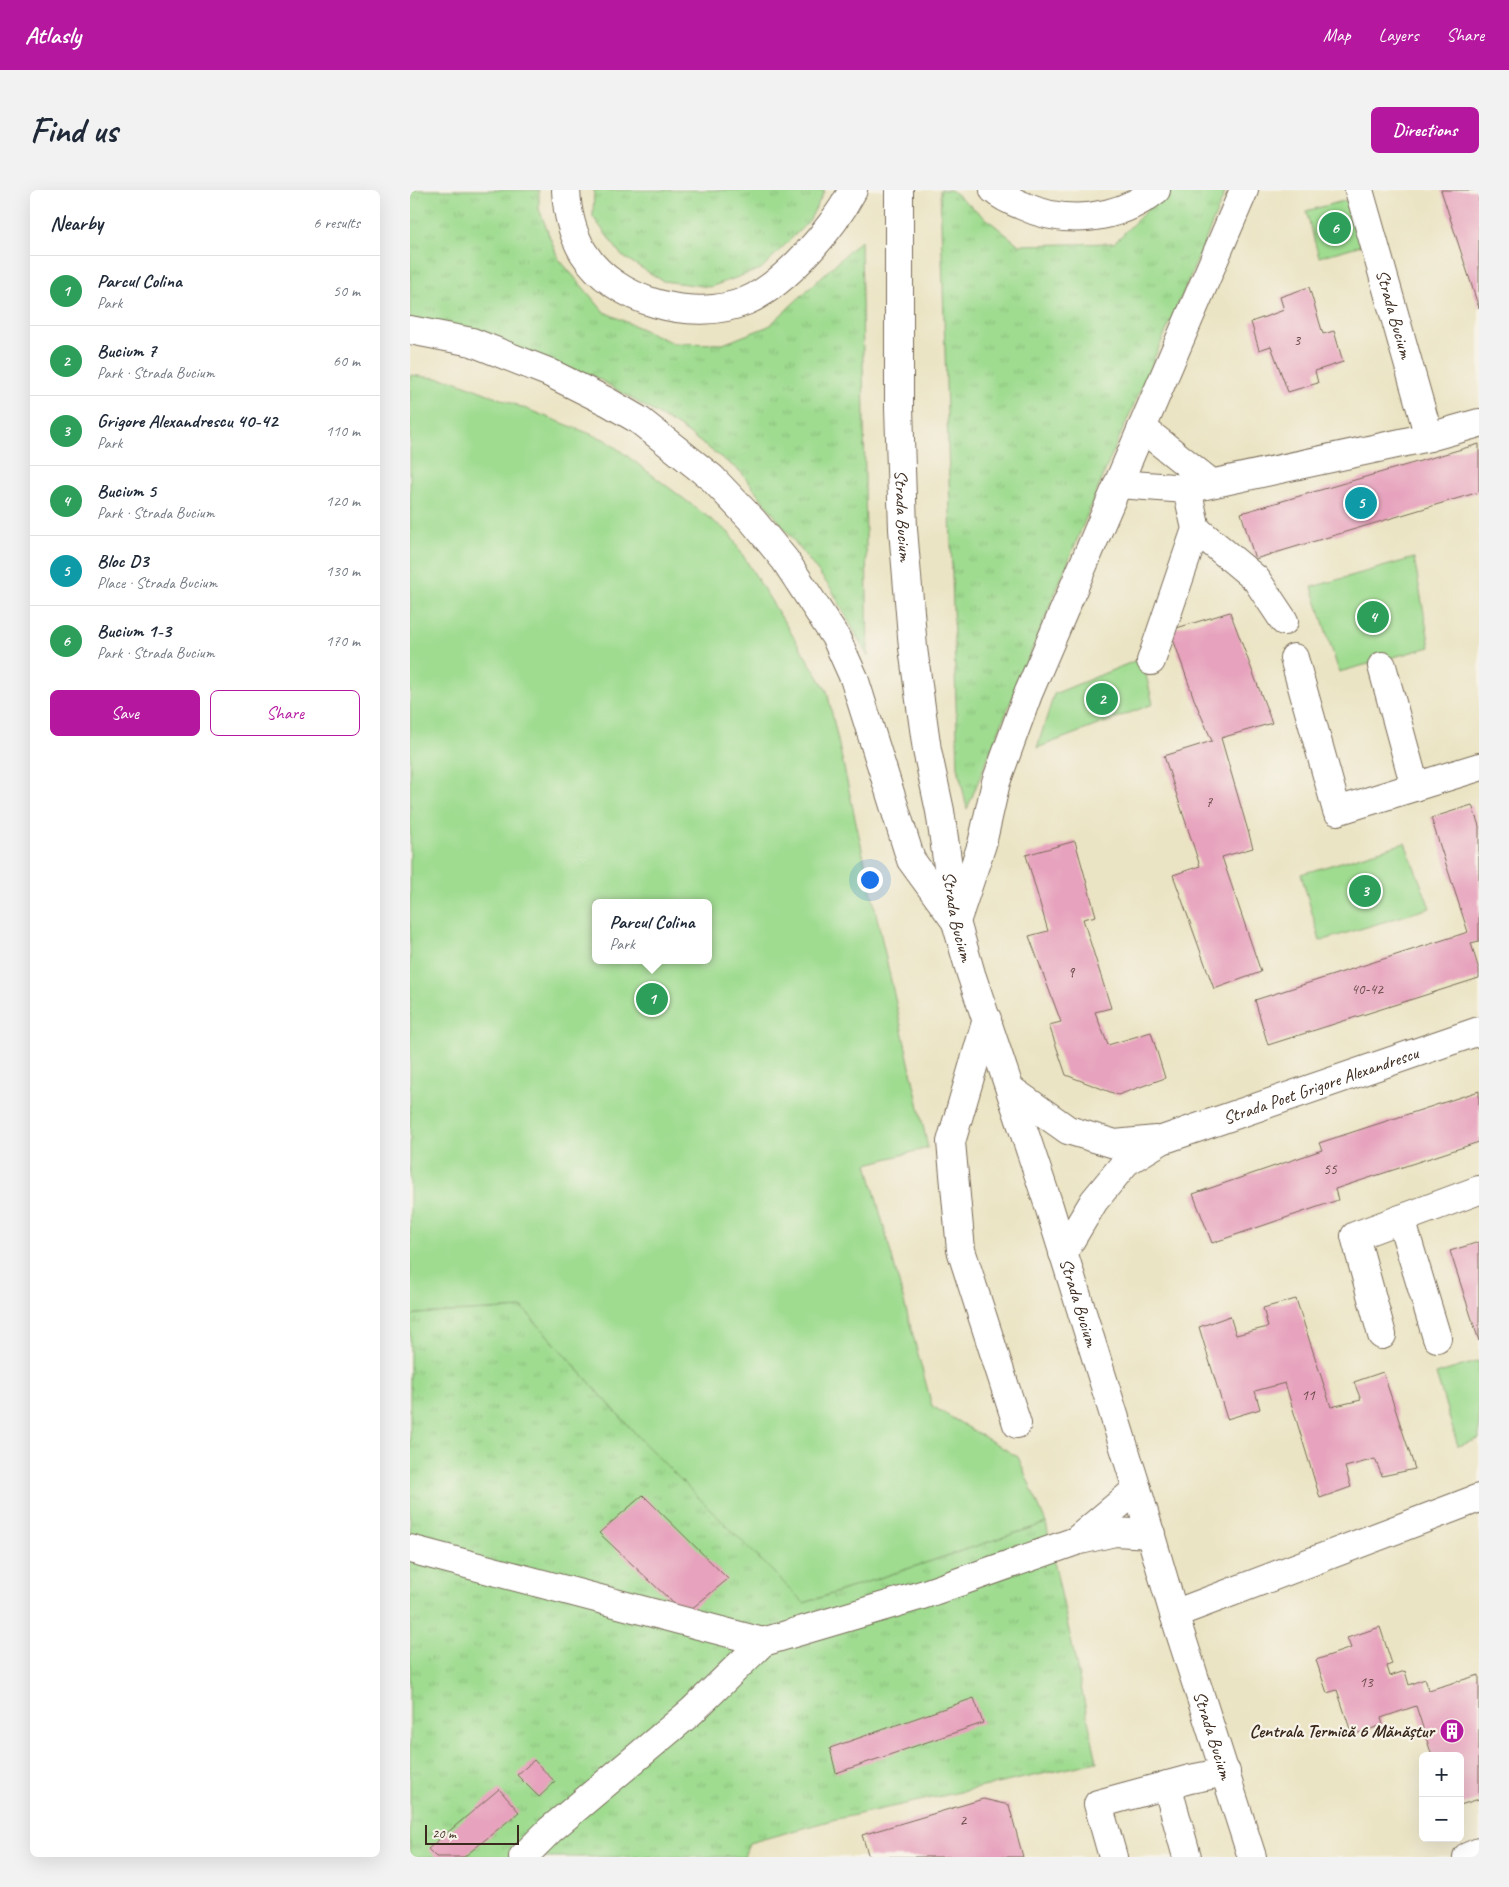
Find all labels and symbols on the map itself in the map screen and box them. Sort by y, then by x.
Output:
pin: 6 [1319,209,1351,247]
street label: Strada Bucium [1371,267,1418,362]
house number: 3 [1294,331,1302,350]
street label: Strada Bucium [890,470,917,564]
pin: 5 [1345,484,1377,522]
pin: 4 [1357,598,1389,636]
pin: 2 [1086,680,1118,718]
house number: 7 [1206,793,1214,812]
your location [857,867,883,893]
street label: Strada Bucium [938,870,978,965]
pin: 3 [1349,872,1381,910]
house number: 9 [1068,963,1076,982]
pin: 1 [636,980,668,1018]
house number: 40-42 [1351,980,1384,999]
street label: Strada Poet Grigore Alexandrescu [1220,1041,1422,1129]
house number: 55 [1323,1160,1338,1179]
street label: Strada Bucium [1055,1256,1103,1351]
house number: 11 [1301,1386,1316,1405]
house number: 13 [1359,1673,1374,1692]
street label: Strada Bucium [1188,1688,1238,1783]
building icon: Centrala Termică 6 Mănăștur [1439,1718,1465,1744]
place label: Centrala Termică 6 Mănăștur [1249,1720,1437,1742]
house number: 2 [960,1811,968,1830]
scale bar [425,1822,519,1845]

